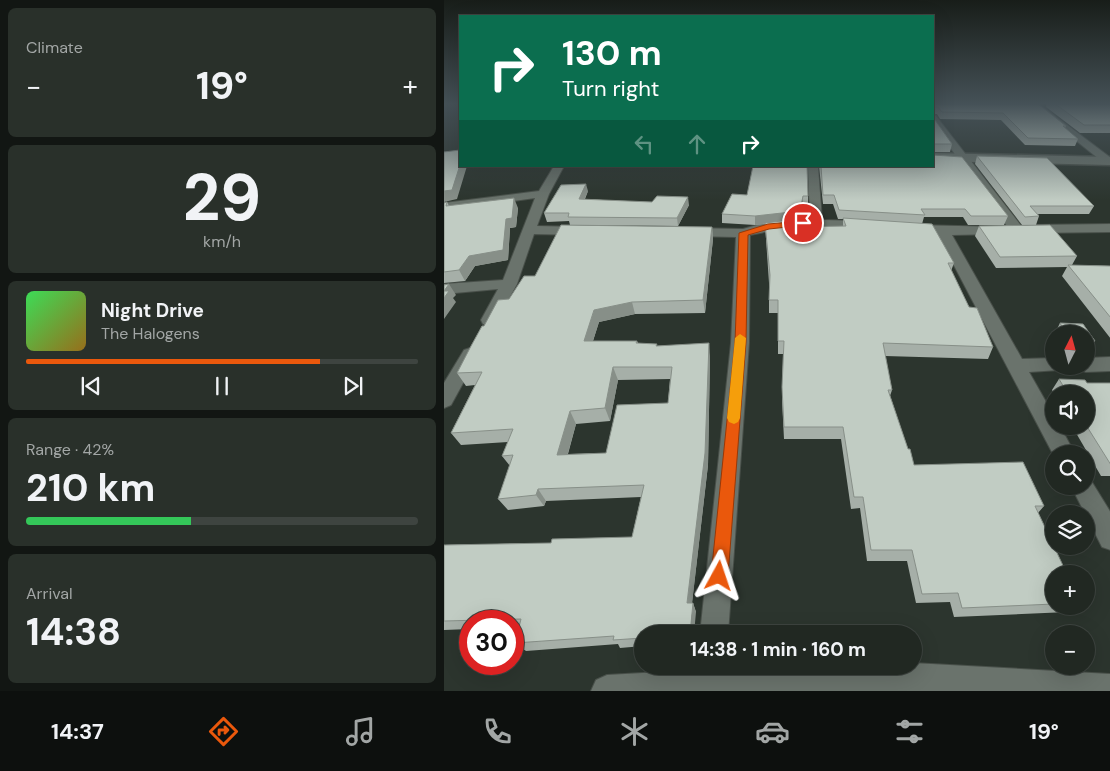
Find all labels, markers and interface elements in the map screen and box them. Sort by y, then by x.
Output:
text: 130 m [562,30,662,76]
icon: right [479,35,544,100]
text: Climate [26,37,83,58]
text: 19° [196,61,248,111]
text: − [26,68,41,105]
text: + [403,68,418,105]
text: Turn right [562,74,659,103]
icon: left [630,130,658,158]
icon: ahead [683,130,711,158]
icon: right [736,130,764,158]
text: 29 [183,156,261,240]
pin [782,202,824,244]
icon: arrive [789,209,817,237]
text: km/h [203,231,241,252]
text: Night Drive [101,298,204,323]
text: The Halogens [101,323,200,344]
north arrow [1045,325,1095,375]
map controls [1045,325,1095,675]
icon: previous [77,372,105,400]
icon: pause [208,372,236,400]
icon: next [339,372,367,400]
button: sound [1045,385,1095,435]
text: Range · 42% [26,439,114,460]
button: search [1045,445,1095,495]
text: 210 km [26,463,155,513]
button: layers [1045,505,1095,555]
position arrow [692,549,744,601]
button: + [1045,565,1095,615]
text: Arrival [26,583,73,604]
text: 14:38 [26,607,121,657]
speed limit sign: 30 [459,610,524,675]
button: − [1045,625,1095,675]
text: 14:38 · 1 min · 160 m [690,637,866,662]
icon: directions [206,714,241,749]
icon: music [343,714,378,749]
icon: phone [480,714,515,749]
icon: climate [617,714,652,749]
icon: car [755,714,790,749]
icon: filters [892,714,927,749]
text: 14:37 [51,717,104,746]
text: 19° [1029,717,1059,746]

